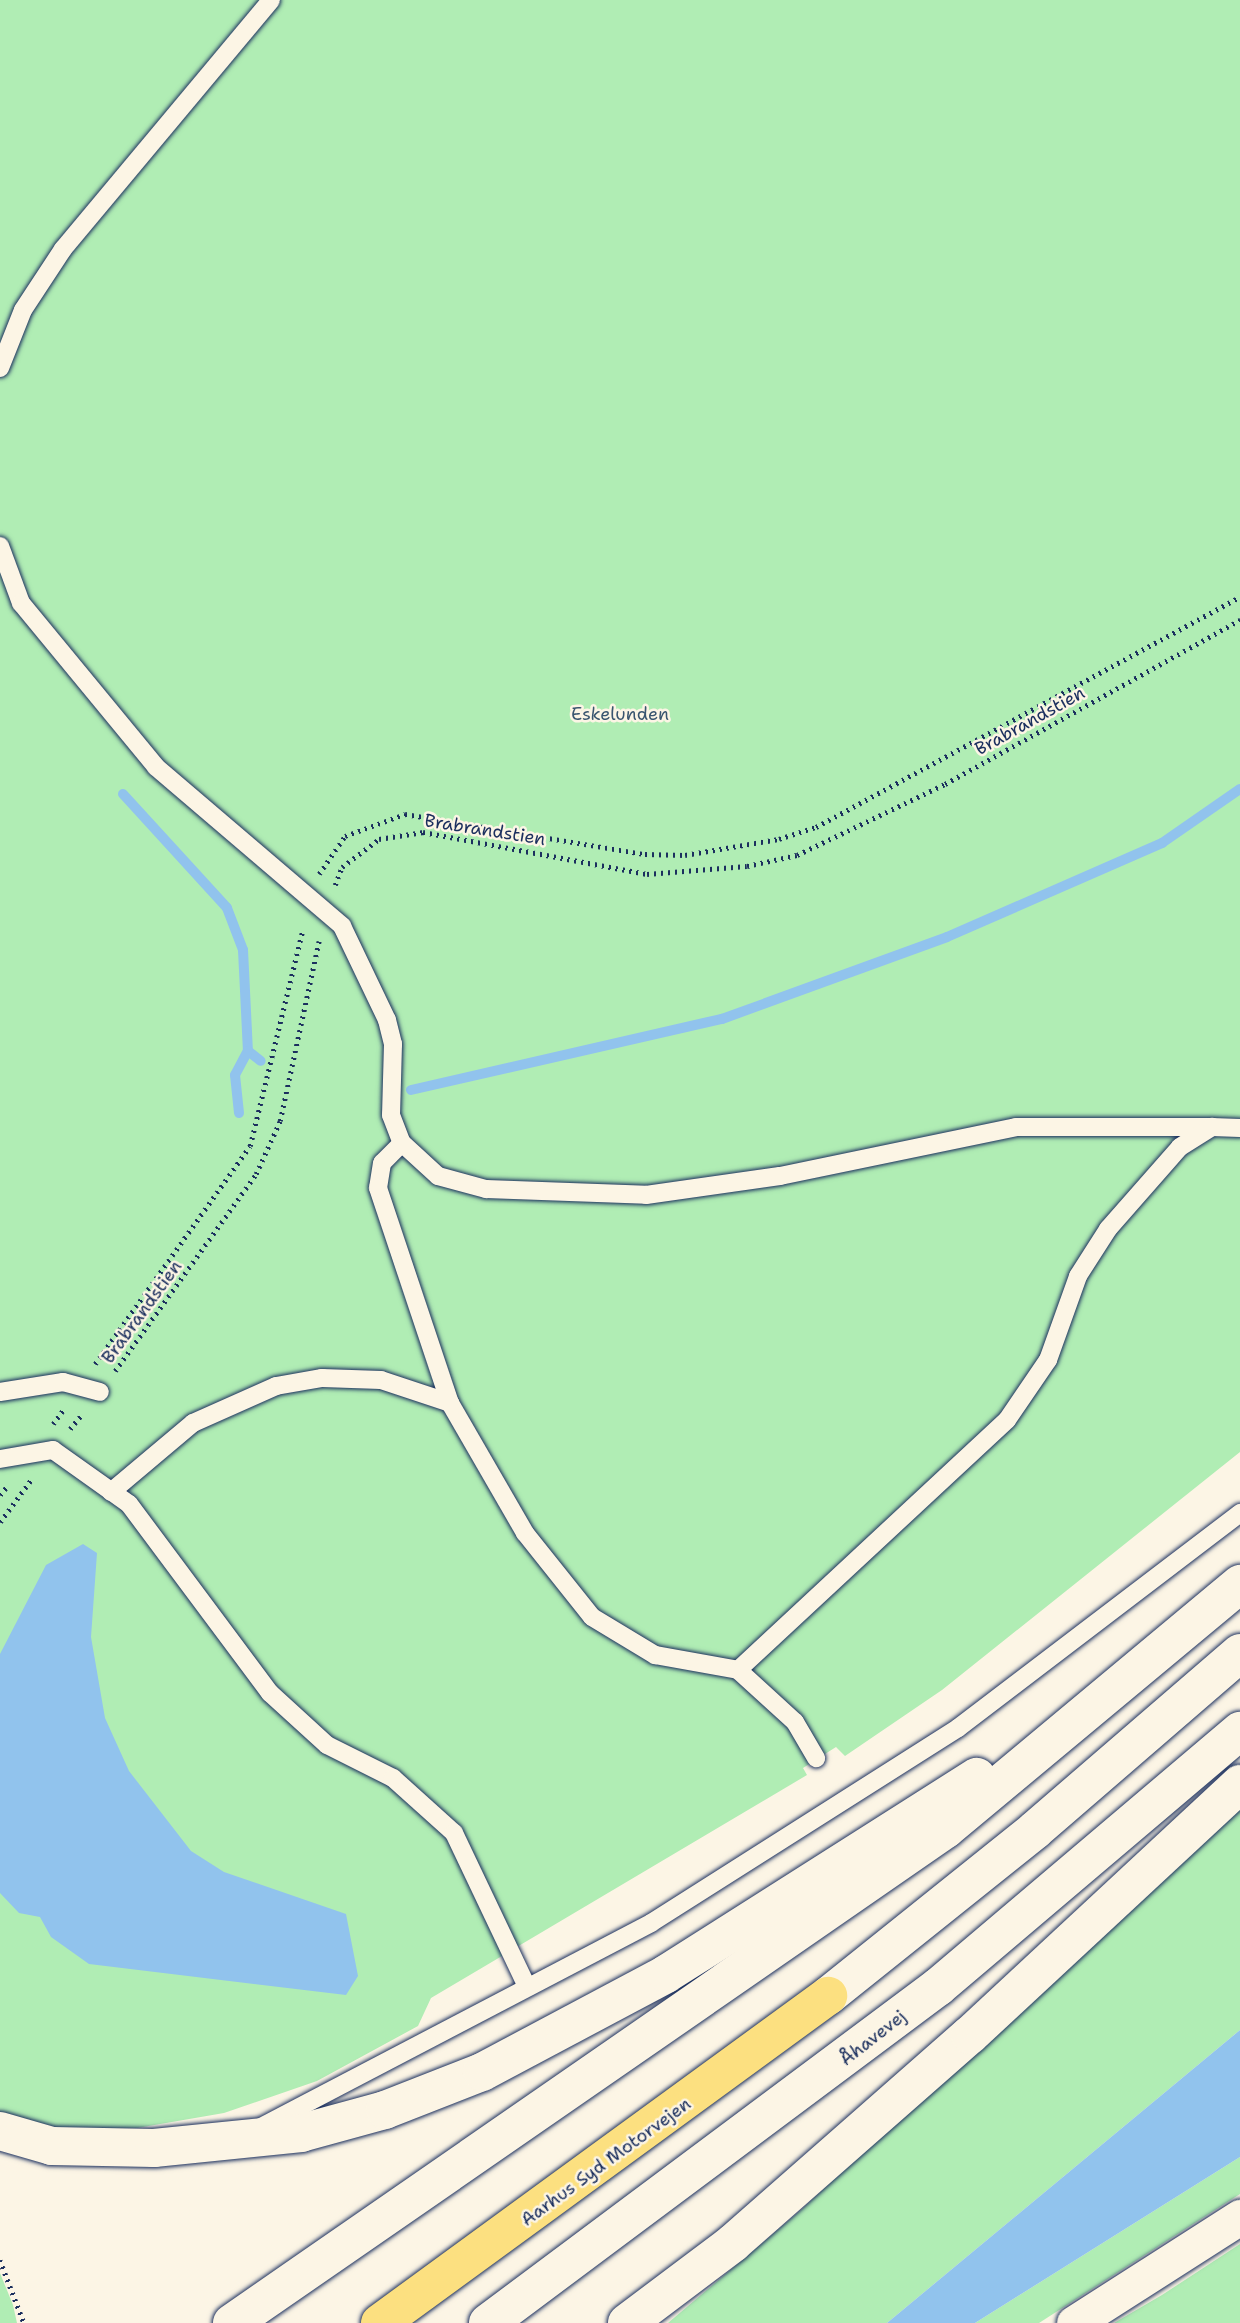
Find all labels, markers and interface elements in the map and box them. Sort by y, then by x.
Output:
street label: Brabrandstien [971,682,1089,760]
park label: Eskelunden [571,703,669,725]
street label: Brabrandstien [423,810,547,850]
street label: Brabrandstien [97,1256,187,1368]
street label: Åhavevej [836,2006,910,2070]
street label: Aarhus Syd Motorvejen [517,2093,695,2231]

